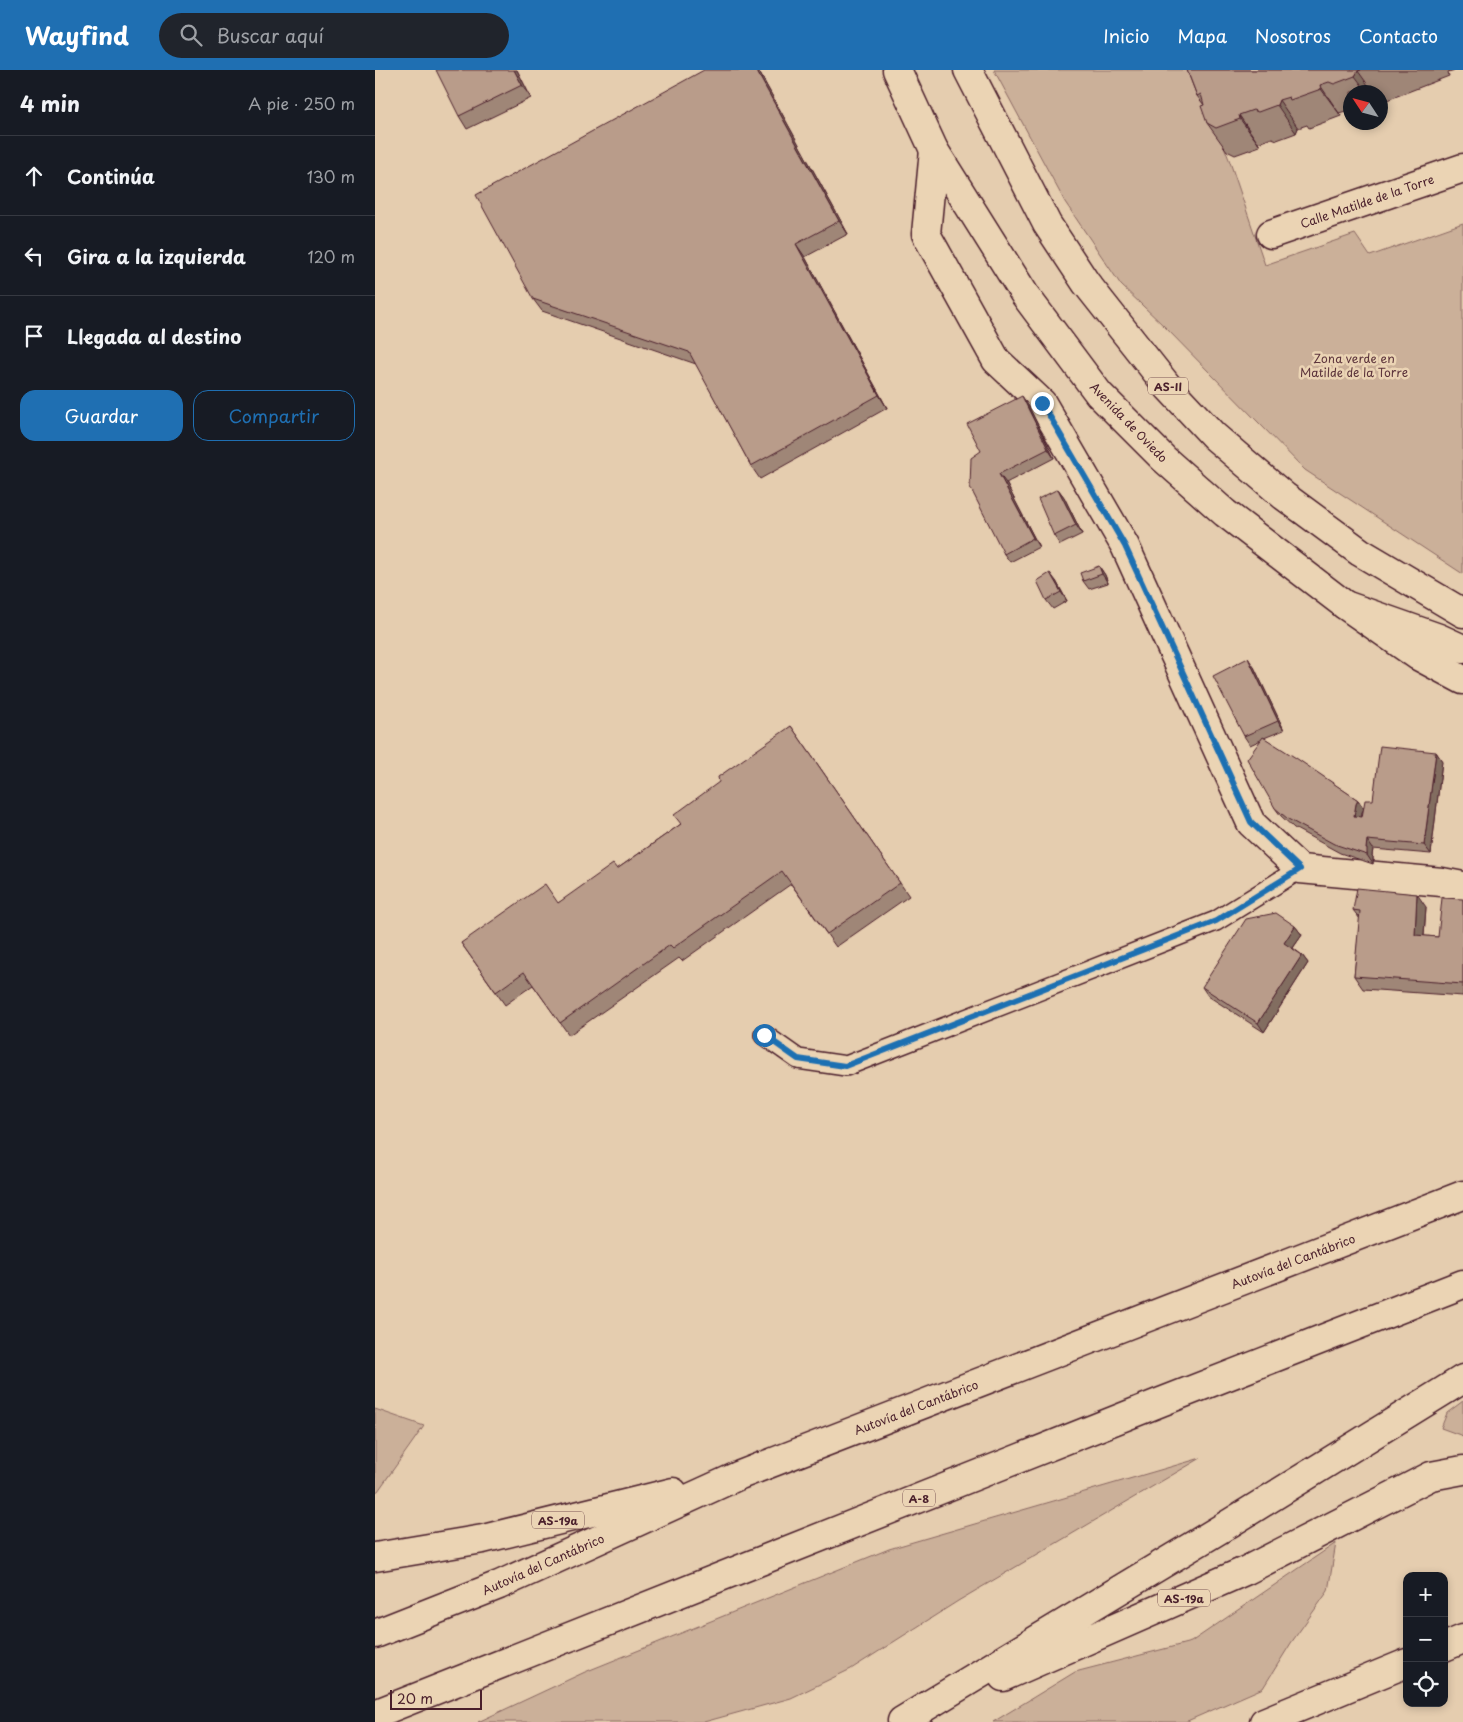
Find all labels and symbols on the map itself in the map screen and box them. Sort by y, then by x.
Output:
north arrow [1343,85,1388,130]
street label: Calle Matilde de la Torre [1298,170,1436,232]
park label: Zona verde en Matilde de la Torre [1300,349,1408,381]
street label: Avenida de Oviedo [1086,378,1172,466]
road number: AS-II [1148,378,1188,394]
route end [1031,392,1054,415]
route start [753,1024,776,1047]
street label: Autovía del Cantábrico [1228,1229,1358,1293]
street label: Autovía del Cantábrico [851,1375,981,1439]
road number: A-8 [903,1490,935,1506]
road number: AS-19a [532,1512,584,1528]
street label: Autovía del Cantábrico [479,1529,607,1599]
road number: AS-19a [1158,1590,1210,1606]
scale bar [390,1687,483,1710]

